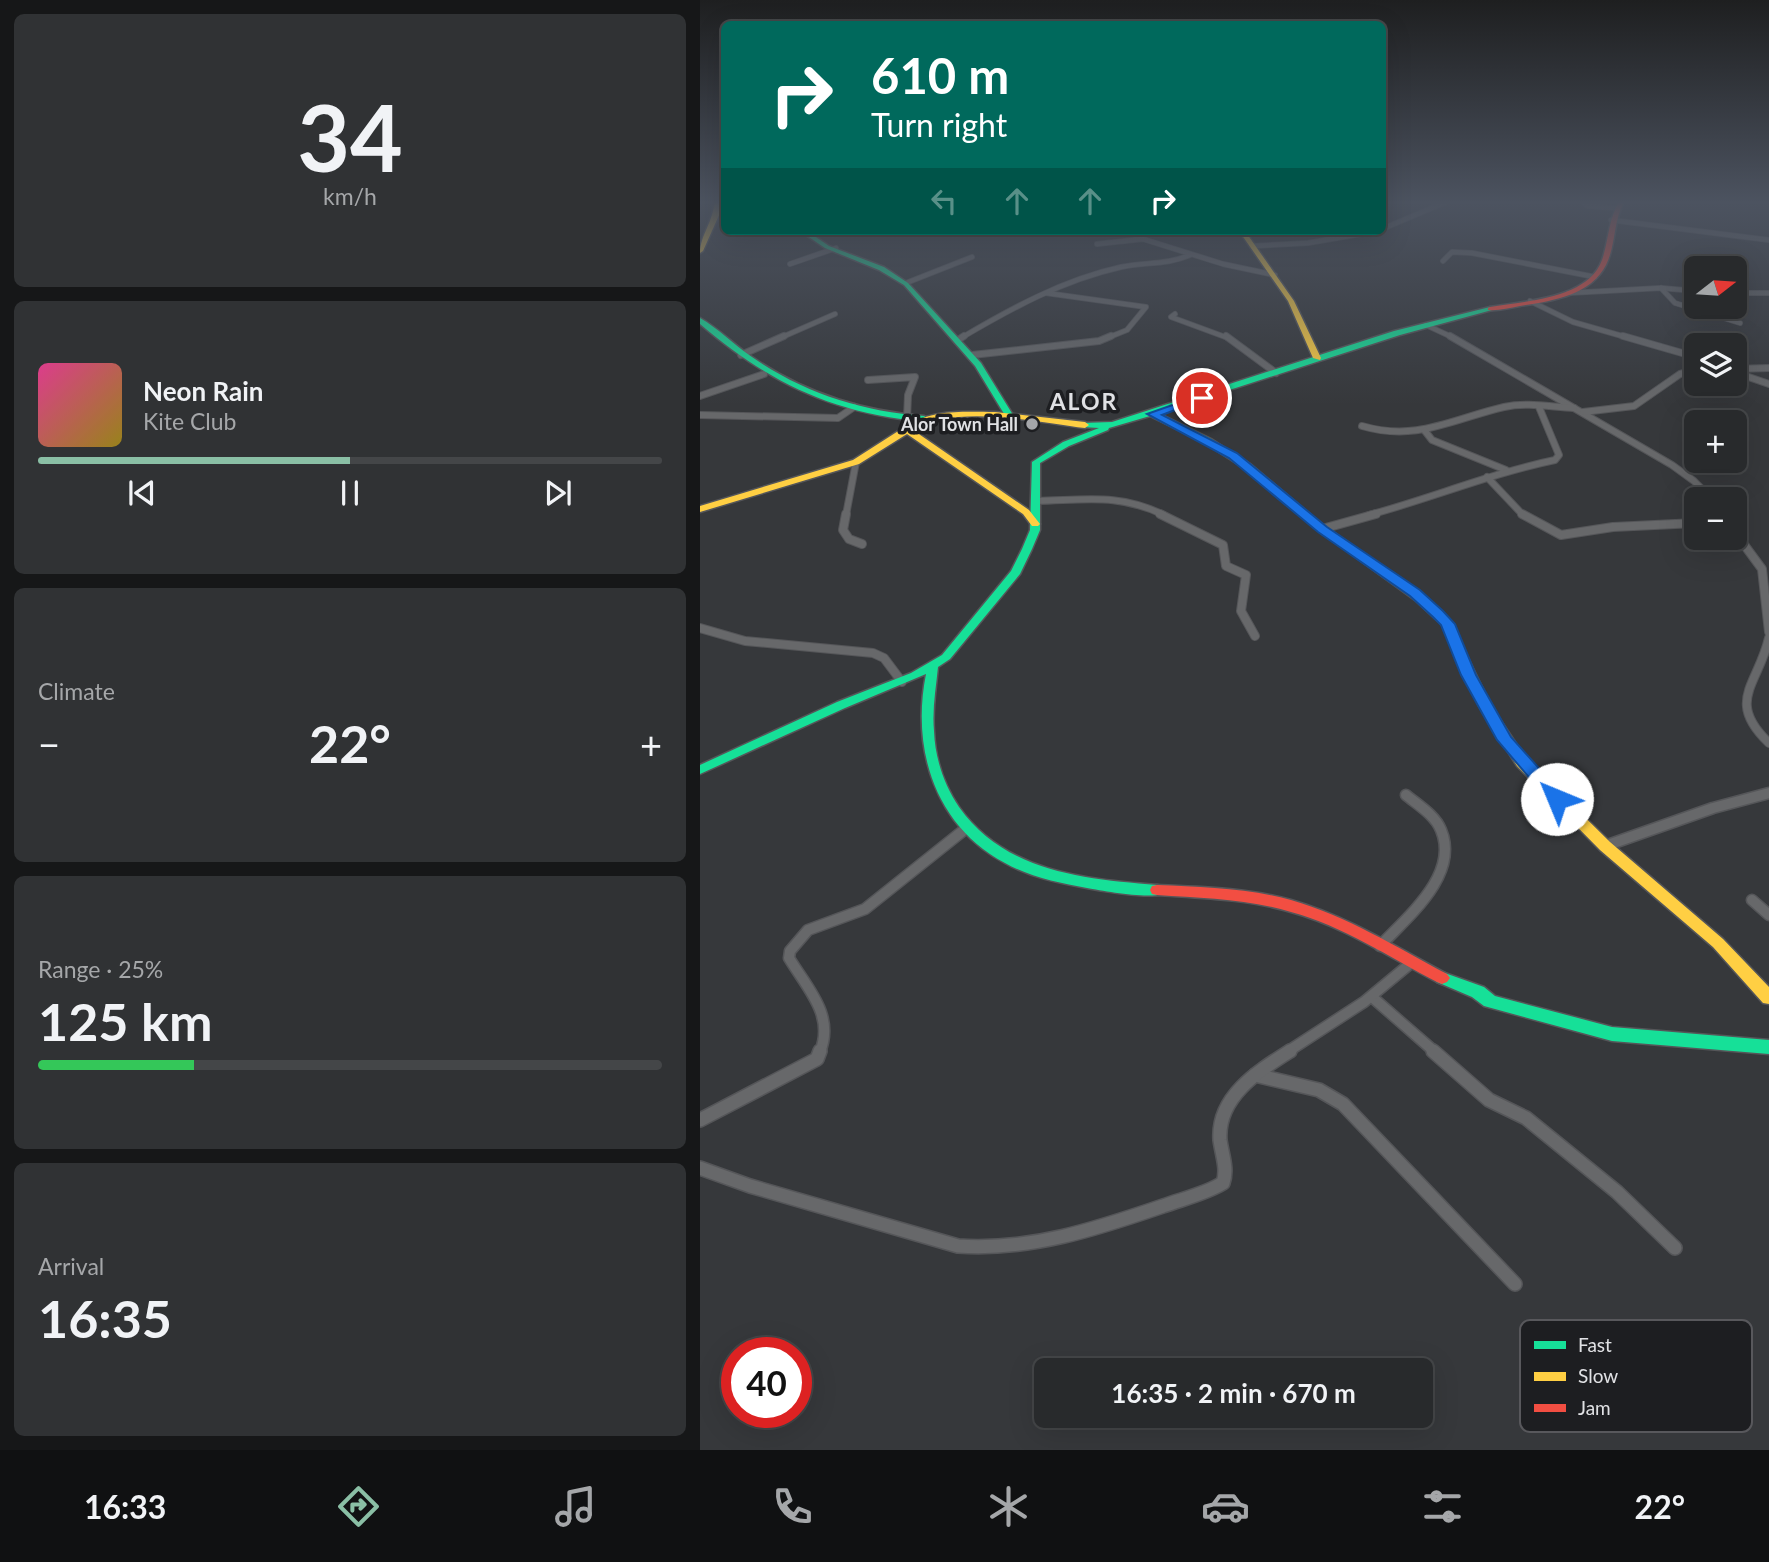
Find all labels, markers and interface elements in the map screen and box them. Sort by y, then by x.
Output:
text: 610 m [871,46,1009,104]
icon: right [756,49,847,140]
text: 34 [297,82,403,191]
text: Turn right [871,105,1007,144]
text: km/h [323,182,377,210]
icon: left [925,182,963,220]
icon: ahead [998,182,1036,220]
icon: ahead [1071,182,1109,220]
icon: right [1144,182,1182,220]
north arrow [1684,256,1746,318]
map controls [1684,256,1747,550]
button: layers [1684,333,1747,396]
pin [1172,368,1232,428]
text: Neon Rain [143,375,263,407]
icon: arrive [1183,379,1221,417]
district label: ALOR [1049,387,1118,415]
text: Kite Club [143,407,236,435]
button: + [1684,410,1747,473]
place label: Alor Town Hall [900,413,1018,435]
marker: Alor Town Hall [1024,416,1040,432]
icon: previous [123,474,161,512]
icon: pause [331,474,369,512]
icon: next [539,474,577,512]
button: − [1684,487,1747,550]
text: Climate [38,677,115,705]
text: 22° [309,712,391,774]
text: − [38,721,60,767]
text: + [640,721,662,767]
position arrow [1520,762,1594,836]
text: Range · 25% [38,955,163,983]
text: 125 km [38,990,212,1052]
text: Arrival [38,1252,104,1280]
text: 16:35 [38,1287,172,1349]
legend [1520,1320,1752,1432]
text: Fast [1578,1333,1612,1356]
speed limit sign: 40 [721,1337,812,1428]
text: Slow [1578,1364,1618,1387]
text: 16:35 · 2 min · 670 m [1111,1377,1356,1409]
text: Jam [1578,1396,1611,1419]
icon: directions [334,1482,383,1531]
icon: music [551,1482,600,1531]
icon: phone [768,1482,817,1531]
icon: climate [984,1482,1033,1531]
icon: car [1201,1482,1250,1531]
icon: filters [1418,1482,1467,1531]
text: 16:33 [84,1487,166,1526]
text: 22° [1635,1487,1685,1526]

